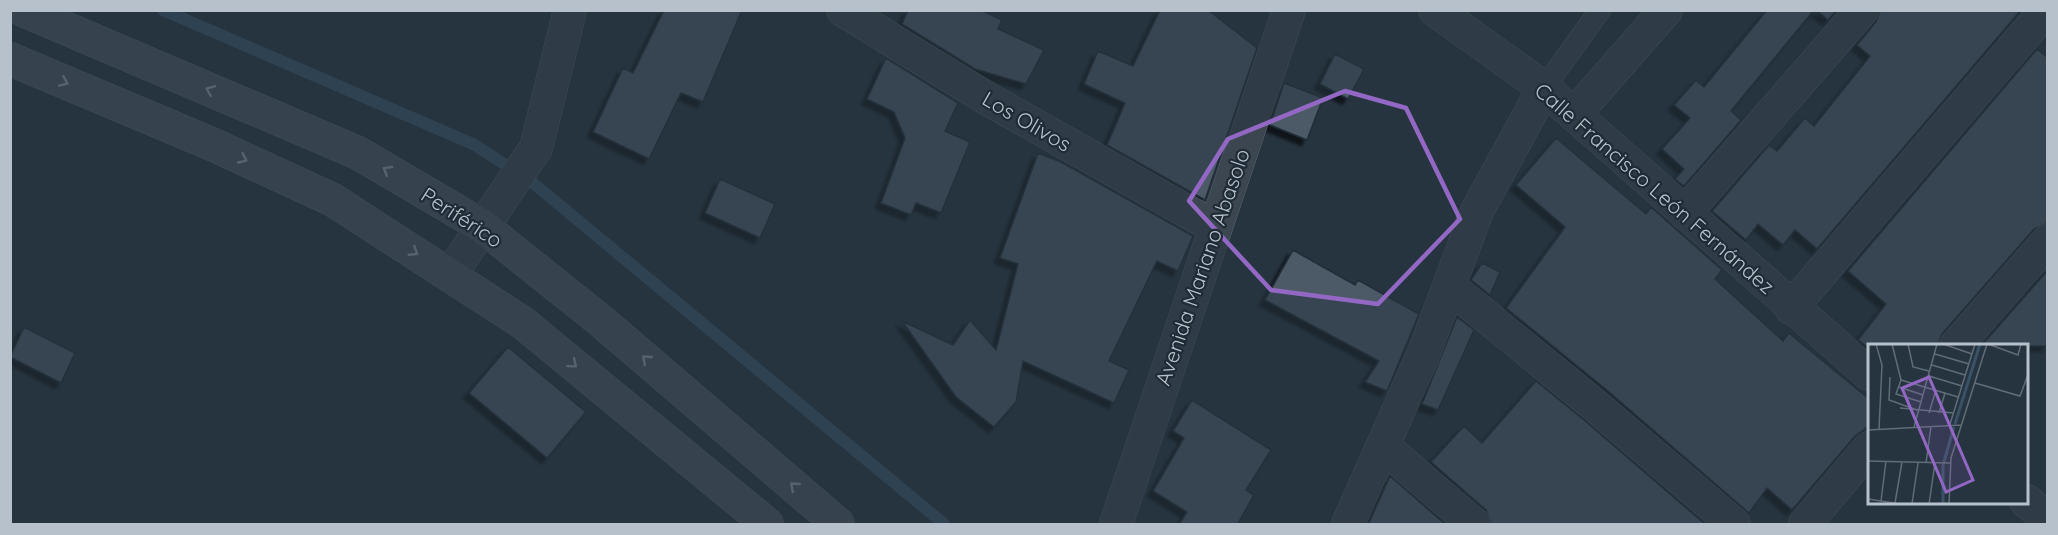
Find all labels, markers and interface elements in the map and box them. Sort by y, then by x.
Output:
one-way arrow [58,74,69,86]
street label: Calle Francisco León Fernández [1530,77,1780,299]
one-way arrow [205,85,216,97]
street label: Los Olivos [978,85,1076,157]
street label: Avenida Mariano Abasolo [1149,145,1255,389]
one-way arrow [237,151,248,163]
one-way arrow [383,166,393,178]
street label: Periférico [417,181,507,253]
one-way arrow [408,245,418,257]
inset map [1868,344,2028,505]
one-way arrow [642,355,653,366]
one-way arrow [566,357,577,368]
one-way arrow [790,483,801,494]

